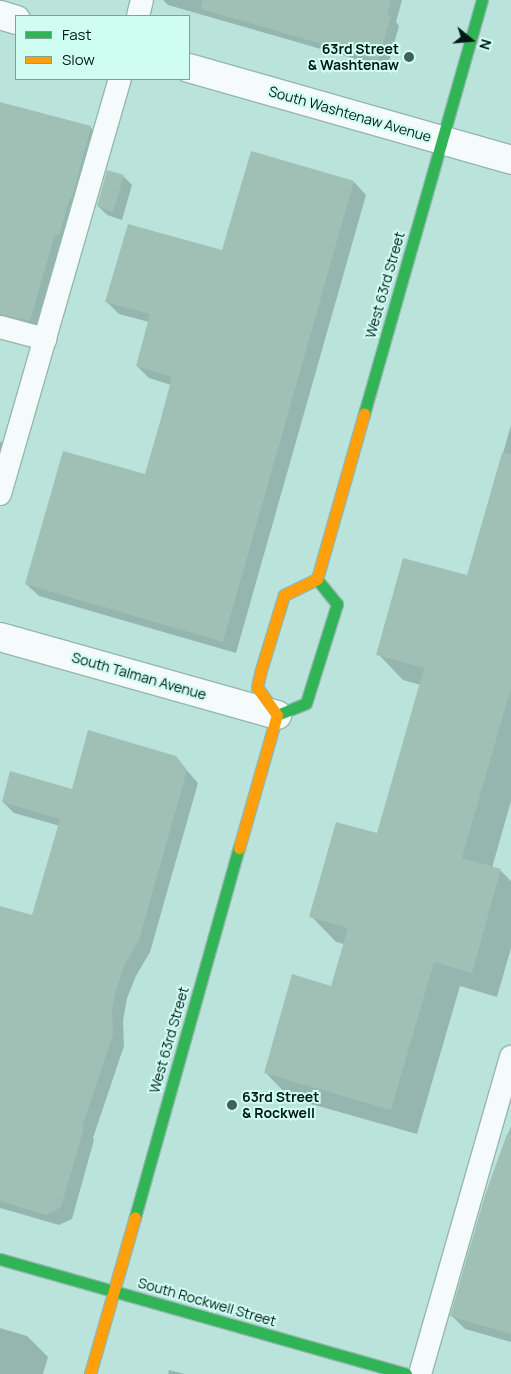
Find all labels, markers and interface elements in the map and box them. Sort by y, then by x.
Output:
legend [15,15,190,80]
north arrow [446,15,496,65]
text: Fast [62,24,91,45]
text: N [475,37,496,52]
place label: 63rd Street & Washtenaw [308,41,399,74]
text: Slow [62,49,95,70]
marker: 63rd Street & Washtenaw [403,51,415,63]
street label: South Washtenaw Avenue [267,83,433,145]
street label: West 63rd Street [362,230,408,340]
street label: South Talman Avenue [70,649,208,703]
street label: West 63rd Street [146,985,192,1095]
place label: 63rd Street & Rockwell [242,1089,319,1122]
marker: 63rd Street & Rockwell [226,1099,238,1111]
street label: South Rockwell Street [136,1274,278,1330]

